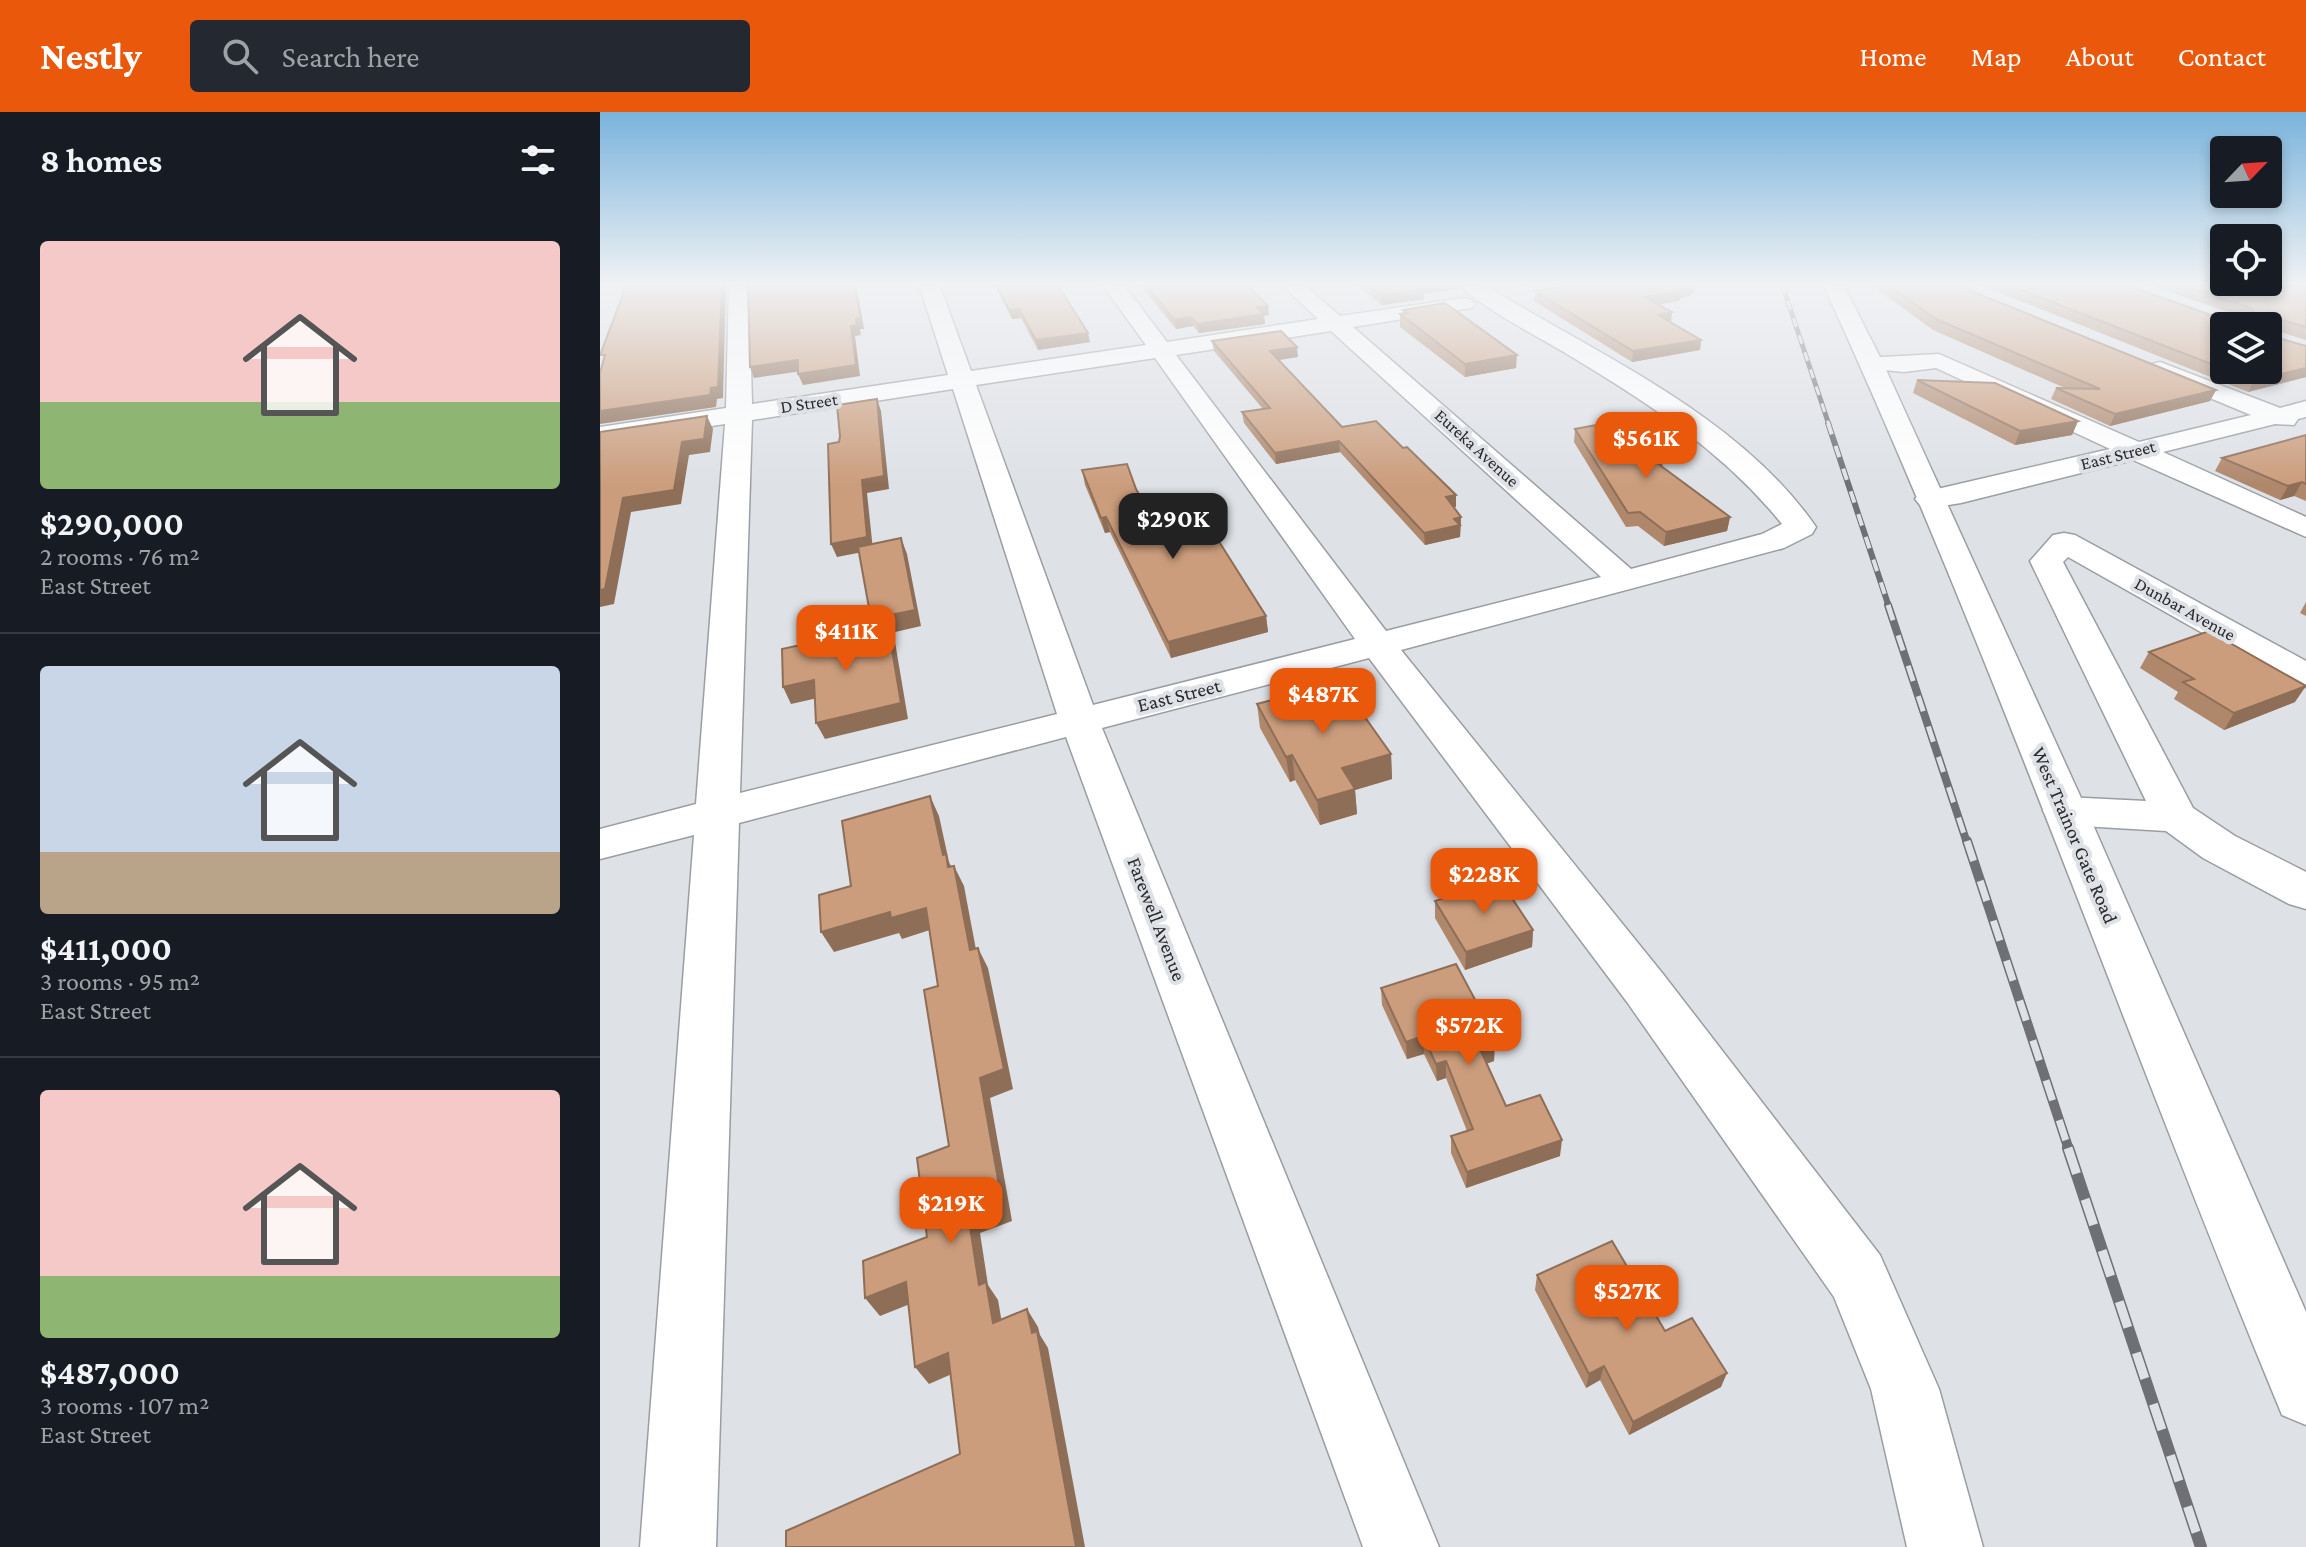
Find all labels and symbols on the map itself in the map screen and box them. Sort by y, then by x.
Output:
north arrow [2210,136,2282,208]
street label: D Street [779,389,840,417]
street label: Eureka Avenue [1431,405,1523,491]
pin: $561K [1590,412,1702,480]
street label: East Street [2078,436,2159,474]
pin: $290K [1117,493,1229,561]
street label: Dunbar Avenue [2131,573,2239,645]
pin: $411K [790,605,902,673]
pin: $487K [1267,668,1379,736]
street label: East Street [1135,674,1223,716]
street label: West Trainor Gate Road [2028,743,2122,927]
pin: $228K [1428,848,1540,916]
street label: Farewell Avenue [1123,854,1191,984]
pin: $572K [1413,999,1525,1067]
pin: $219K [895,1177,1007,1245]
pin: $527K [1571,1265,1683,1333]

